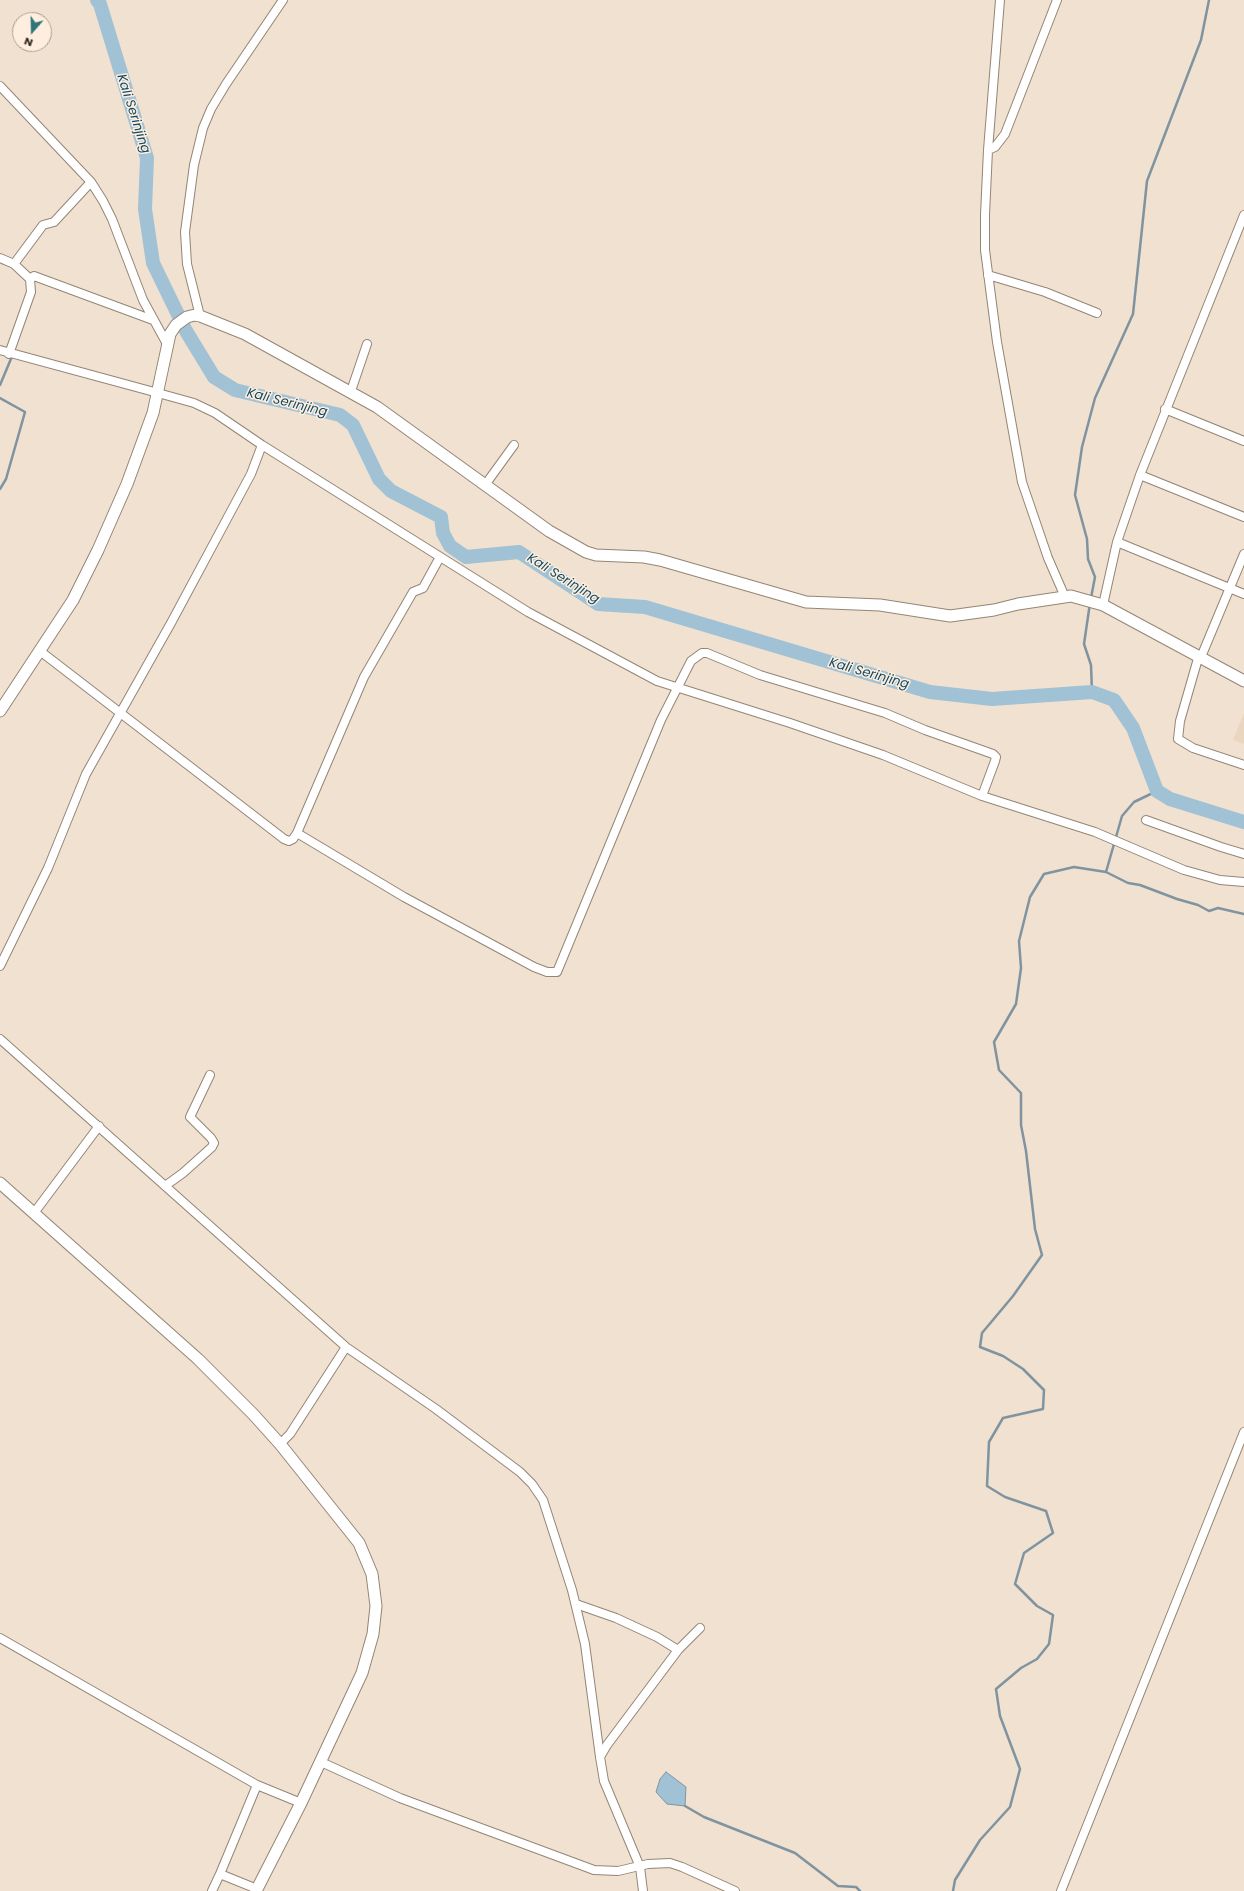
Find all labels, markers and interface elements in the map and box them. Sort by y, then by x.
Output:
north arrow [12,12,52,52]
text: N [22,33,35,51]
water label: Kali Serinjing [113,72,153,156]
water label: Kali Serinjing [245,385,329,421]
water label: Kali Serinjing [524,551,602,607]
water label: Kali Serinjing [827,655,911,693]

